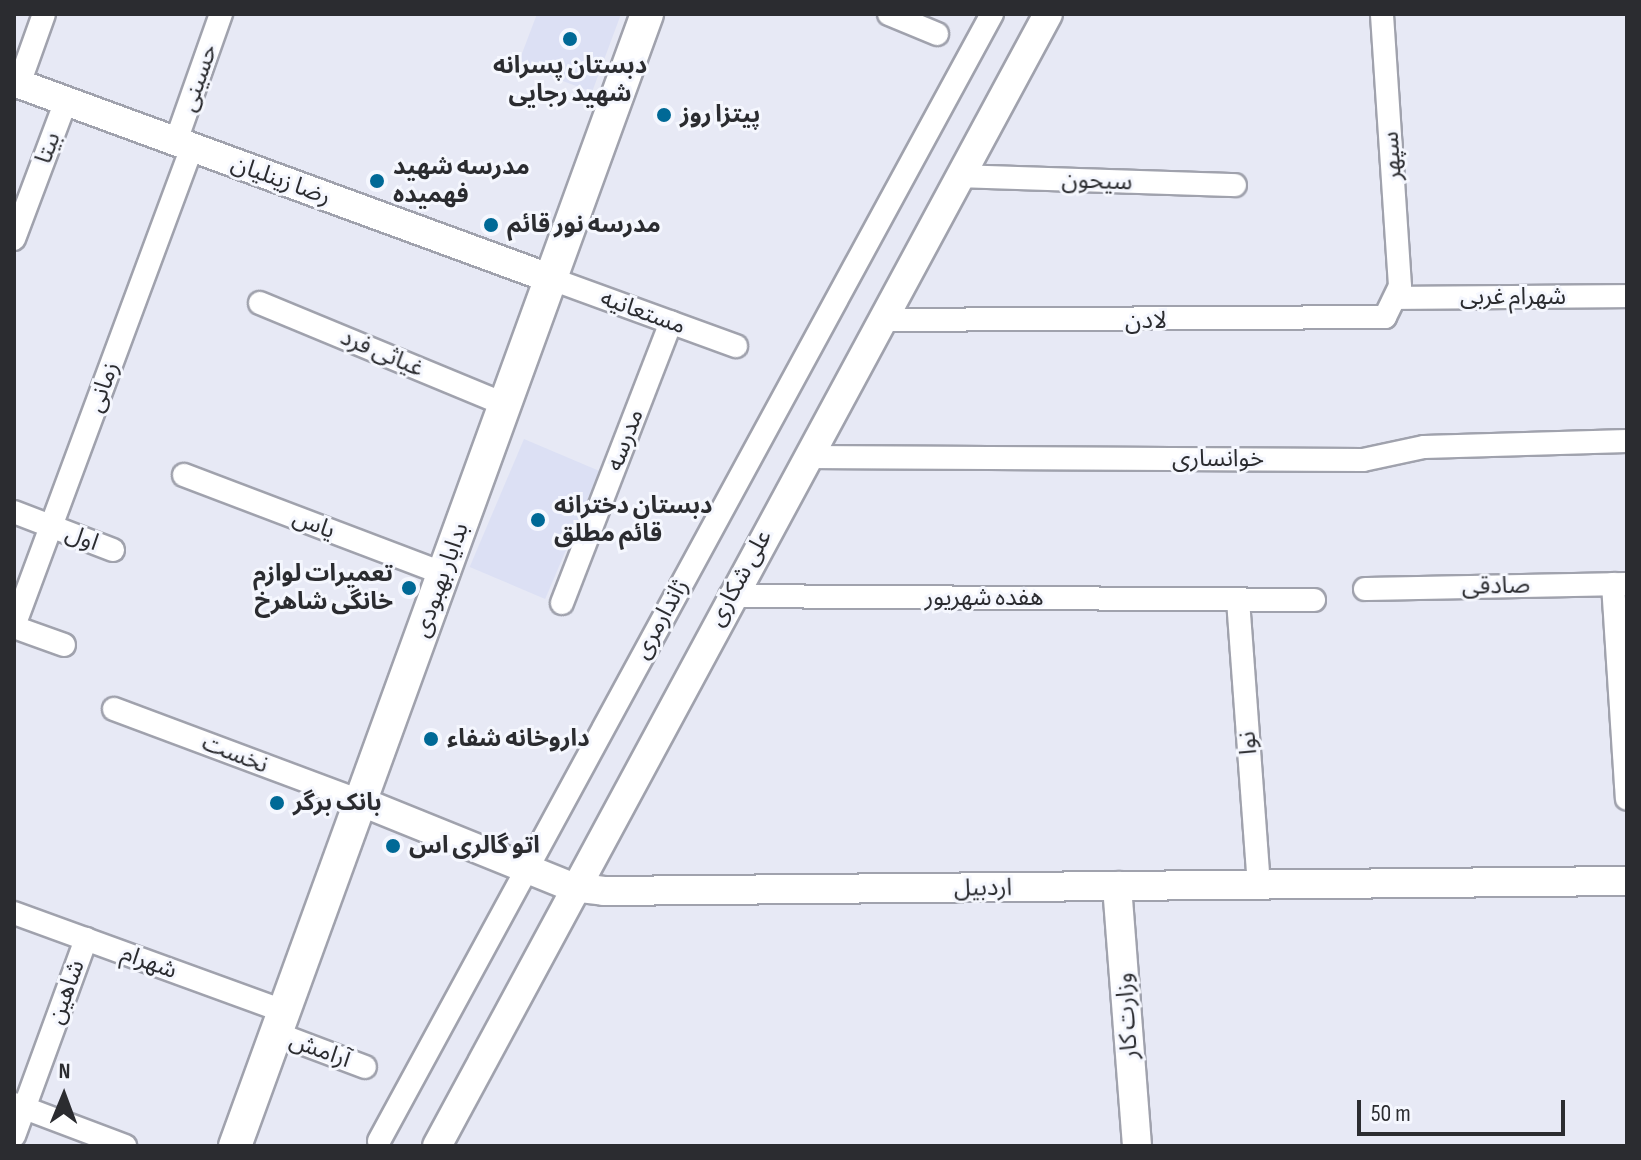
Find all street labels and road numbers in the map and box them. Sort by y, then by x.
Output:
street label: حسینی [174,41,224,115]
street label: بیتا [29,128,67,168]
street label: سپهر [1376,130,1408,182]
street label: رضا زینلیان [227,149,335,211]
street label: سیحون [1061,165,1133,197]
street label: مستعانیه [596,283,690,341]
street label: شهرام غربی [1460,283,1566,311]
street label: لادن [1125,307,1167,335]
street label: غیاثی فرد [336,323,428,383]
street label: زمانی [81,358,125,416]
street label: مدرسه [600,405,650,475]
street label: خوانساری [1172,445,1264,473]
street label: یاس [289,503,339,545]
street label: اول [61,519,103,557]
street label: بدایار بهبودی [407,519,475,641]
street label: علی شکاری [702,525,778,631]
street label: صادقی [1462,571,1530,601]
street label: ژاندارمری [627,574,695,664]
street label: هفده شهریور [924,584,1044,612]
street label: نخست [198,728,272,780]
street label: نوا [1233,730,1263,756]
street label: اردبیل [954,873,1012,903]
street label: شهرام [117,939,181,985]
street label: شاهین [41,956,91,1028]
street label: وزارت کار [1110,972,1144,1060]
street label: آرامش [286,1026,354,1074]

